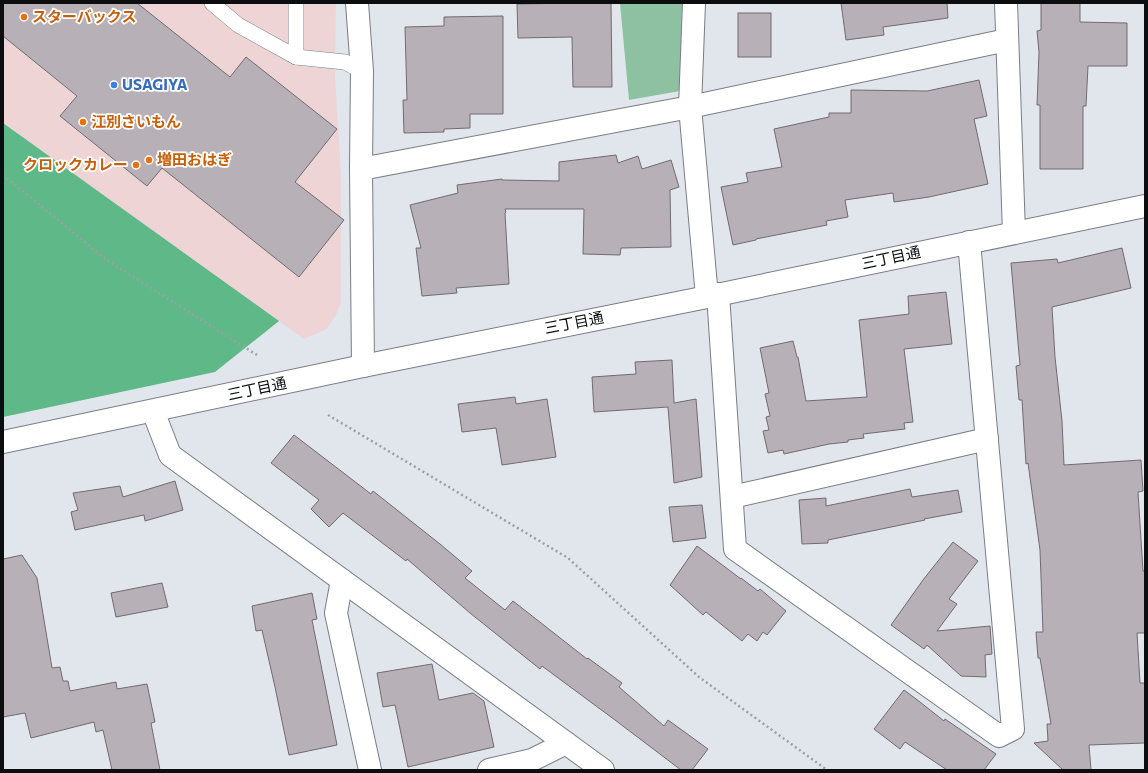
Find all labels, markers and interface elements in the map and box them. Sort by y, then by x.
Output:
place label: スターバックス [32,7,136,25]
marker: スターバックス [19,12,29,22]
place label: USAGIYA [122,75,188,93]
marker: USAGIYA [109,80,119,90]
place label: 江別さいもん [91,112,181,130]
marker: 江別さいもん [78,117,88,127]
place label: 増田おはぎ [157,150,232,168]
place label: クロックカレー [23,155,128,173]
marker: 増田おはぎ [144,155,154,165]
marker: クロックカレー [131,160,141,170]
street label: 三丁目通 [860,242,922,272]
street label: 三丁目通 [543,307,605,337]
street label: 三丁目通 [226,373,288,403]

